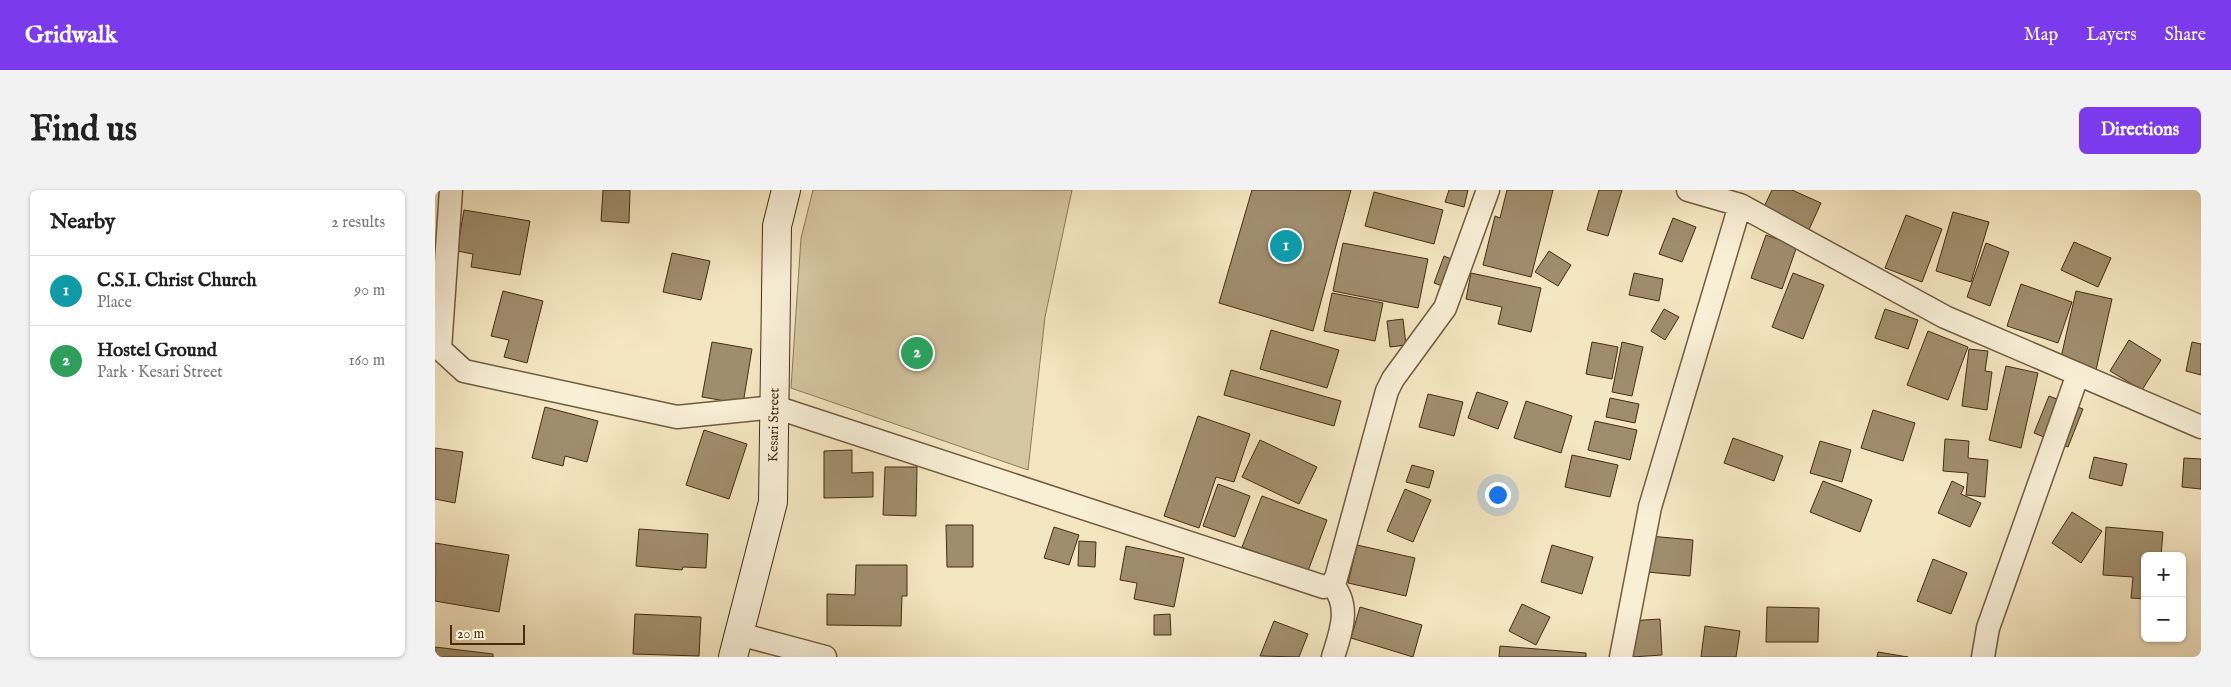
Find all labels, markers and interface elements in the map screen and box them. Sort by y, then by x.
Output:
text: Gridwalk [25,20,117,51]
text: Map [2024,24,2058,47]
text: Layers [2086,24,2137,47]
text: Share [2165,24,2206,47]
button: Directions [2079,107,2201,154]
text: Find us [30,108,137,153]
text: Nearby [50,209,115,236]
text: 2 results [331,213,385,233]
pin: 1 [1270,227,1302,265]
text: C.S.I. Christ Church [97,269,257,293]
text: 1 [63,281,69,301]
text: 90 m [354,281,385,301]
text: Place [97,293,132,313]
pin: 2 [901,334,933,372]
text: Hostel Ground [97,339,217,363]
text: 2 [62,351,70,371]
text: 160 m [349,351,385,371]
text: Park · Kesari Street [97,363,223,383]
street label: Kesari Street [764,388,784,462]
your location [1485,482,1511,508]
map controls [2141,552,2186,642]
button: + [2141,552,2186,597]
button: − [2141,597,2186,642]
scale bar [450,622,525,645]
text: 20 m [457,625,484,643]

